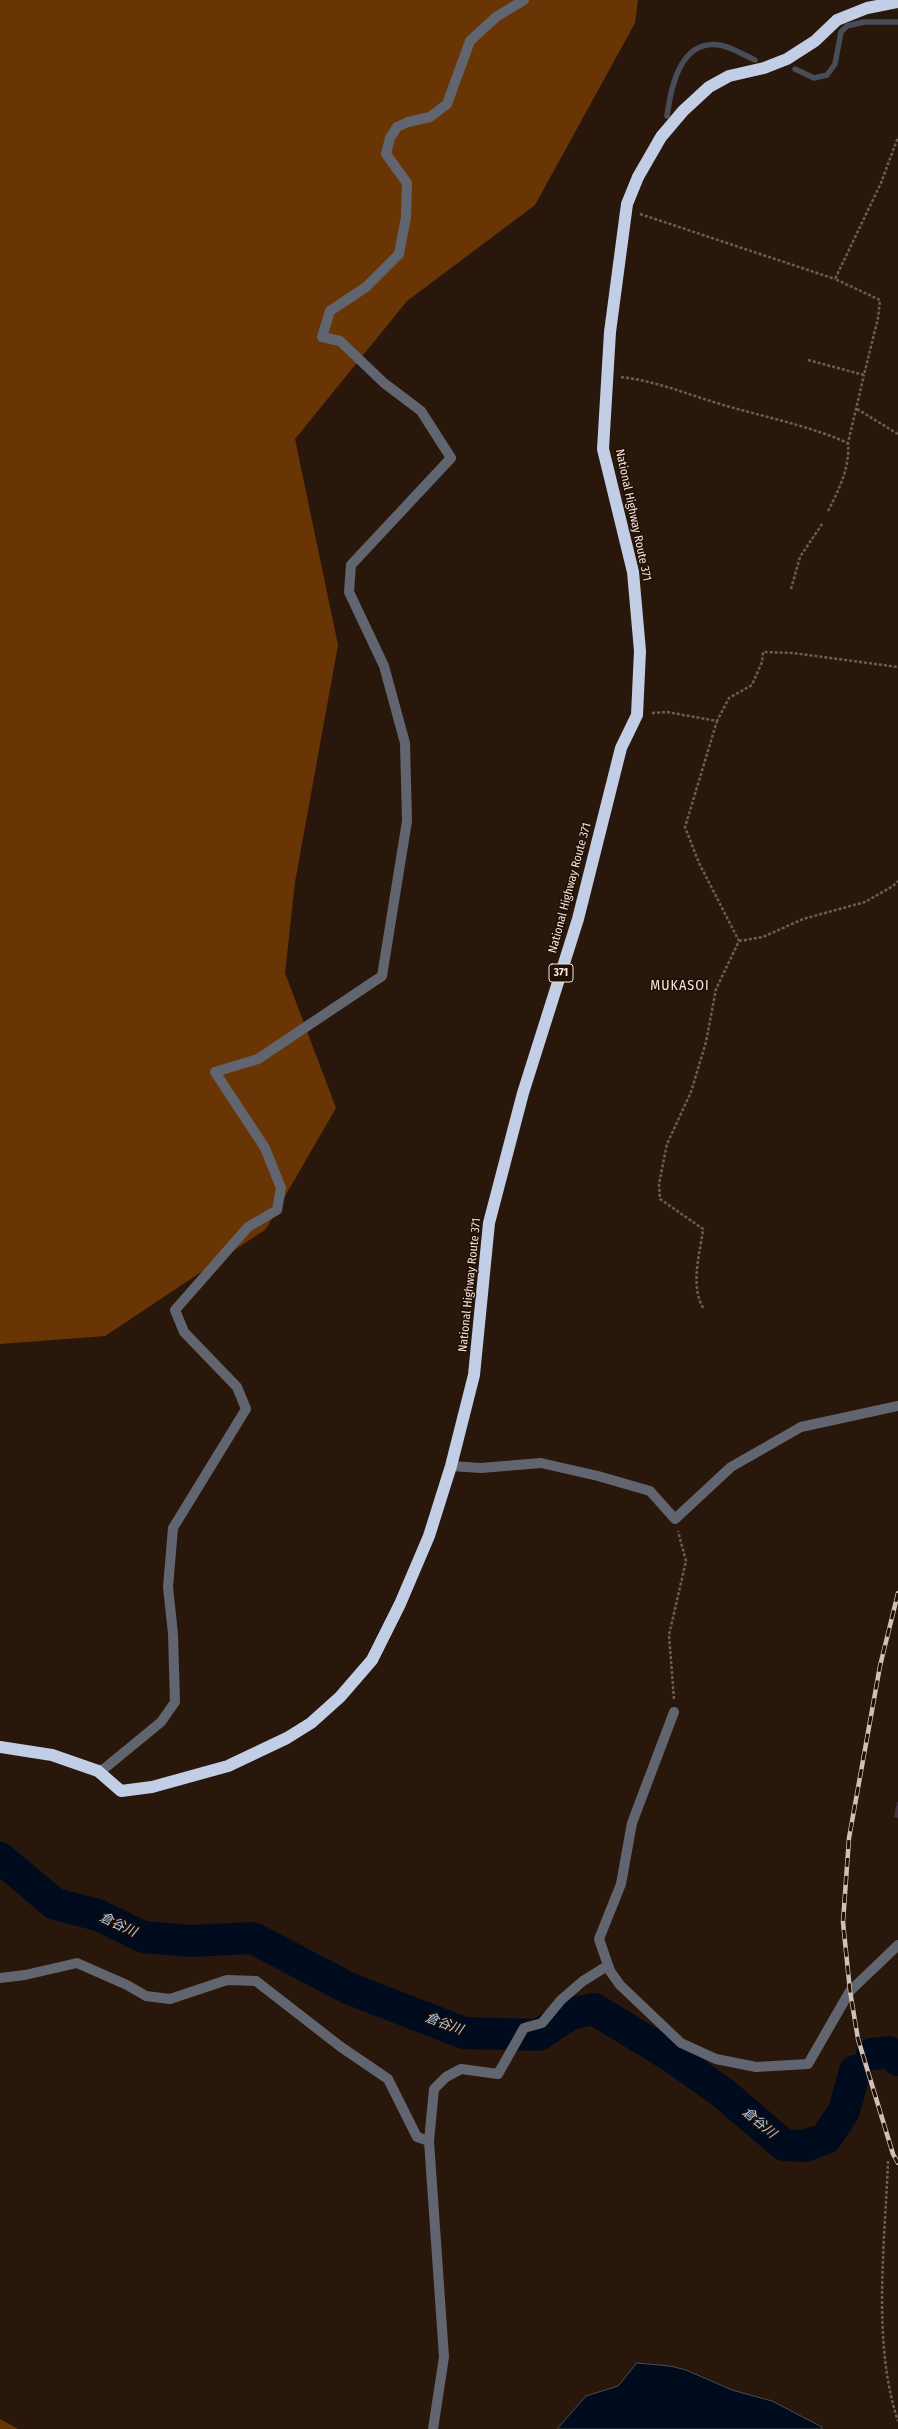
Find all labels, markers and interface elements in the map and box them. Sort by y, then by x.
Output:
street label: National Highway Route 371 [612,448,654,582]
street label: National Highway Route 371 [546,821,594,955]
road number: 371 [549,964,573,982]
district label: MUKASOI [650,978,710,994]
street label: National Highway Route 371 [456,1217,484,1353]
water label: 倉谷川 [97,1910,139,1940]
water label: 倉谷川 [423,2010,465,2038]
water label: 倉谷川 [739,2104,779,2142]

